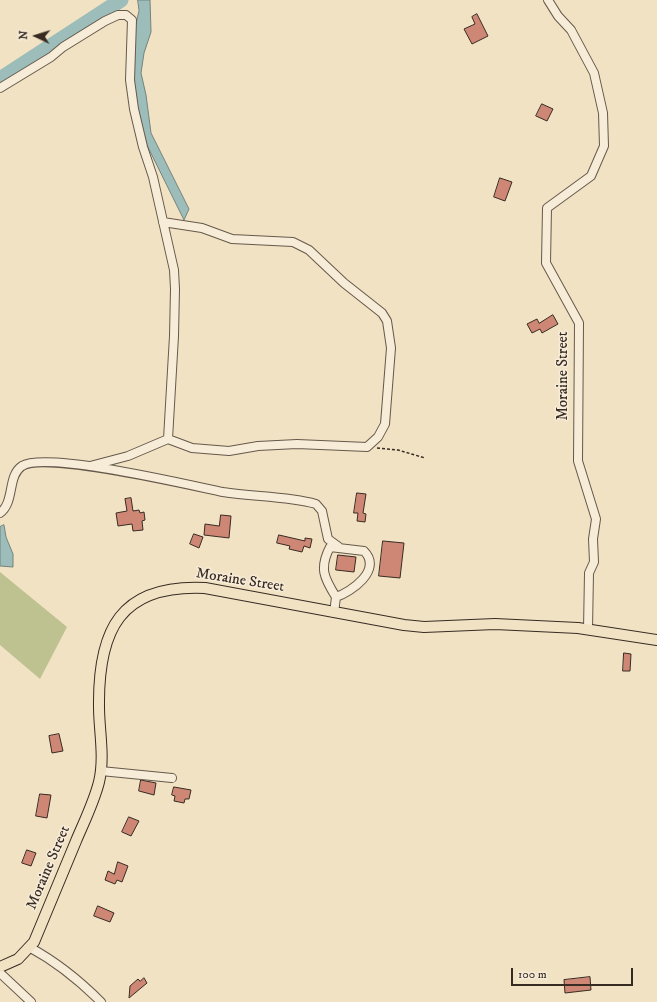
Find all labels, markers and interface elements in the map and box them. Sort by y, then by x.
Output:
north arrow [16,16,56,56]
text: N [17,30,31,40]
street label: Moraine Street [555,331,573,421]
street label: Moraine Street [195,565,285,597]
street label: Moraine Street [23,823,75,913]
scale bar [513,960,635,986]
text: 100 m [518,967,547,982]

